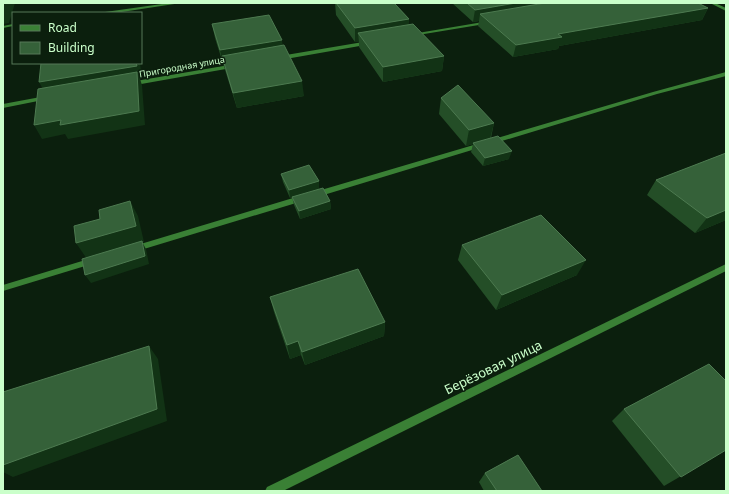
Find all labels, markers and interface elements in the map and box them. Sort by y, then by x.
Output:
legend [12,12,142,64]
text: Road [48,19,77,36]
text: Building [48,39,95,56]
street label: Пригородная улица [138,53,226,80]
street label: Берёзовая улица [441,336,545,398]

